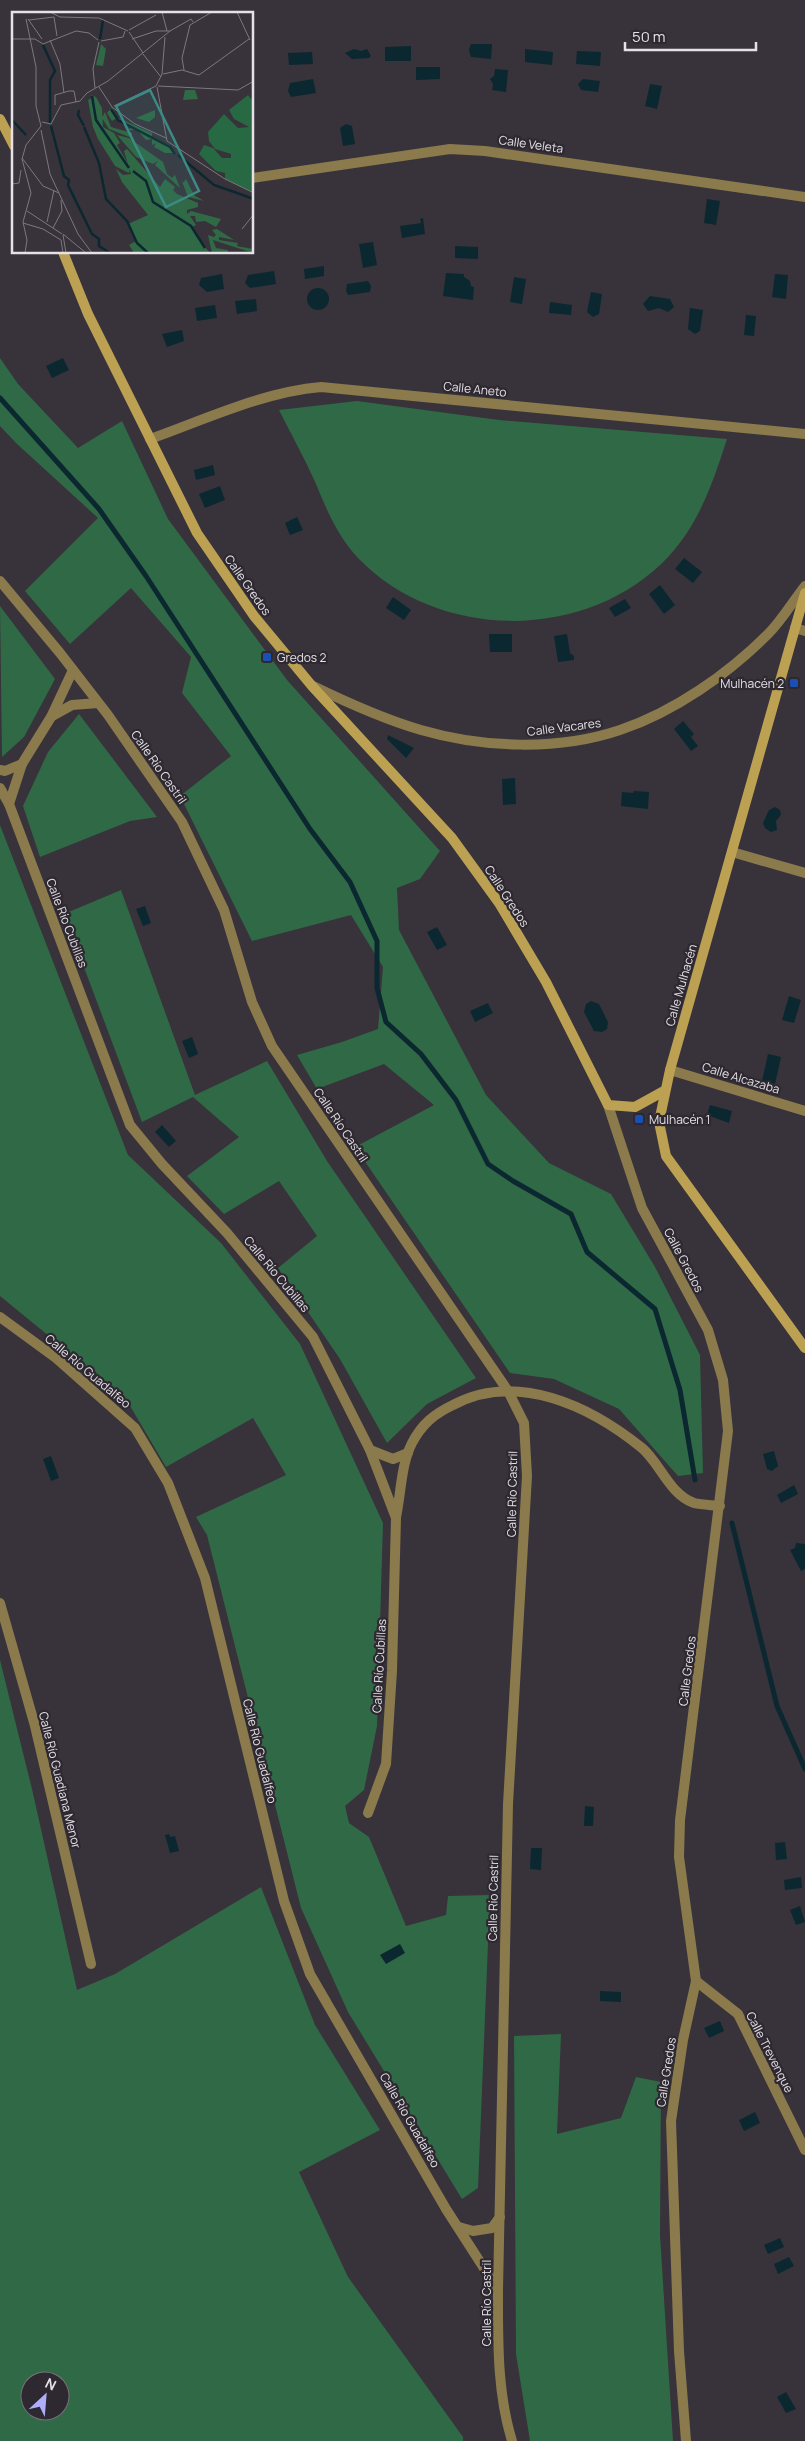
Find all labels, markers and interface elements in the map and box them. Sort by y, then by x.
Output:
inset map [12,12,254,254]
scale bar [625,20,756,52]
text: 50 m [632,26,666,47]
street label: Calle Veleta [498,131,564,157]
street label: Calle Aneto [442,377,508,401]
street label: Calle Gredos [221,551,275,619]
place label: Gredos 2 [277,649,327,666]
marker: Gredos 2 [261,651,273,663]
place label: Mulhacén 2 [720,675,784,692]
marker: Mulhacén 2 [788,677,800,689]
street label: Calle Vacares [526,714,602,740]
street label: Calle Río Castril [127,727,191,807]
street label: Calle Gredos [481,862,533,930]
street label: Calle Río Cubillas [42,876,92,970]
street label: Calle Mulhacén [661,942,701,1028]
street label: Calle Alcazaba [700,1058,782,1098]
street label: Calle Río Castril [310,1084,372,1166]
place label: Mulhacén 1 [649,1111,711,1128]
marker: Mulhacén 1 [633,1113,645,1125]
street label: Calle Gredos [660,1225,708,1295]
street label: Calle Río Cubillas [240,1232,314,1316]
street label: Calle Río Guadalfeo [42,1330,134,1412]
street label: Calle Río Castril [503,1451,521,1537]
street label: Calle Río Cubillas [368,1618,390,1714]
street label: Calle Gredos [674,1635,700,1707]
street label: Calle Río Guadalfeo [239,1697,281,1805]
street label: Calle Río Guadiana Menor [35,1710,85,1851]
street label: Calle Río Castril [484,1855,502,1941]
street label: Calle Trevenque [742,2009,798,2095]
street label: Calle Gredos [652,2036,680,2108]
street label: Calle Río Guadalfeo [376,2069,444,2171]
street label: Calle Río Castril [478,2260,495,2346]
north arrow [20,2371,70,2421]
text: N [42,2373,60,2395]

